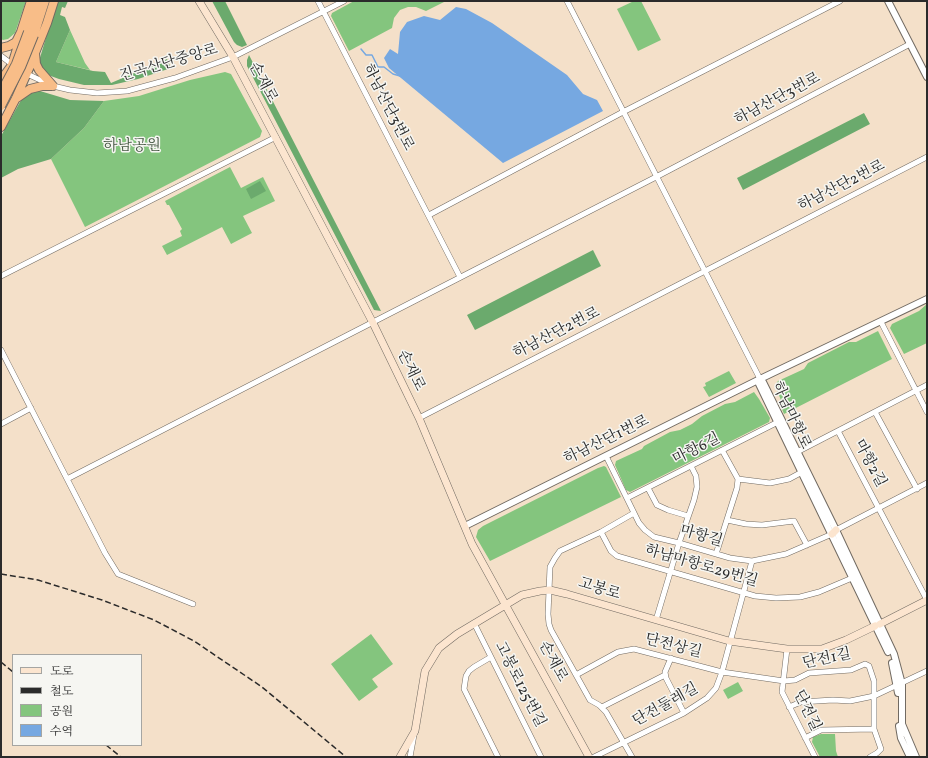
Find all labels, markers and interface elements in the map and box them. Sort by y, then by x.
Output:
street label: 진곡산단중앙로 [118,41,220,87]
street label: 손재로 [244,60,280,106]
street label: 하남산단3번로 [357,62,417,154]
street label: 하남산단3번로 [732,70,824,130]
park label: 하남공원 [103,138,161,156]
street label: 하남산단2번로 [796,157,888,217]
street label: 하남산단2번로 [511,304,603,364]
street label: 손재로 [392,348,428,394]
street label: 하남마항로 [767,379,813,453]
street label: 하남산단1번로 [561,413,653,469]
street label: 마항6길 [670,430,724,470]
street label: 마항2길 [849,437,889,491]
street label: 마항길 [678,522,724,552]
street label: 하남마항로29번길 [642,542,760,592]
street label: 고봉로 [576,575,622,605]
street label: 단전상길 [643,631,703,663]
street label: 고봉로125번길 [490,639,548,731]
street label: 손재로 [534,639,570,685]
street label: 단전1길 [801,646,853,674]
legend [12,654,142,746]
text: 도로 [50,664,73,680]
street label: 단전둘레길 [630,681,702,731]
text: 철도 [50,684,73,700]
street label: 단전길 [788,688,824,734]
text: 공원 [50,704,73,720]
text: 수역 [50,724,73,740]

